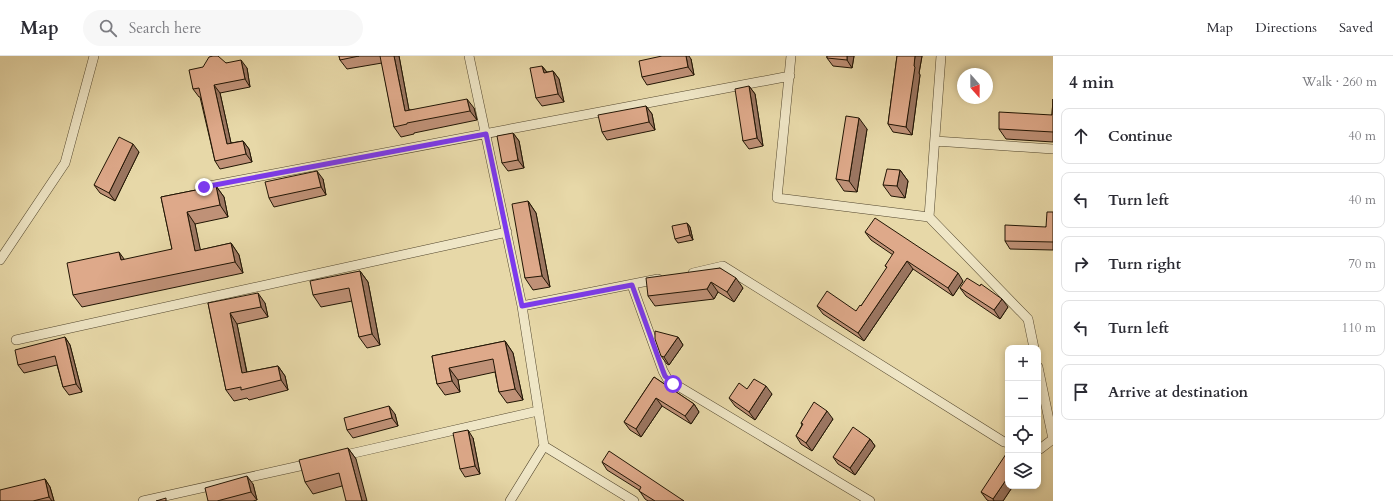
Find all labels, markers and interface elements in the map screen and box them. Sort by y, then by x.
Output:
search box [83,10,363,46]
text: Map [20,15,59,41]
icon: search [97,17,119,39]
text: Search here [129,18,201,38]
text: Map [1207,18,1233,37]
text: Directions [1255,18,1317,37]
text: Saved [1339,18,1373,37]
north arrow [957,68,993,104]
text: 4 min [1069,71,1114,94]
text: Walk · 260 m [1302,73,1377,91]
icon: ahead [1070,125,1092,147]
text: Continue [1108,126,1173,146]
text: 40 m [1348,127,1376,145]
route end [195,178,213,196]
icon: left [1070,189,1092,211]
text: Turn left [1108,190,1169,210]
text: 40 m [1348,191,1376,209]
icon: right [1070,253,1092,275]
text: Turn right [1108,254,1181,274]
text: 70 m [1348,255,1376,273]
icon: left [1070,317,1092,339]
text: Turn left [1108,318,1169,338]
text: 110 m [1342,319,1376,337]
map controls [1005,345,1041,489]
button: + [1005,345,1041,381]
route start [664,375,682,393]
button: − [1005,381,1041,417]
icon: arrive [1070,381,1092,403]
text: Arrive at destination [1108,382,1248,402]
button: locate [1005,417,1041,453]
button: layers [1005,453,1041,489]

